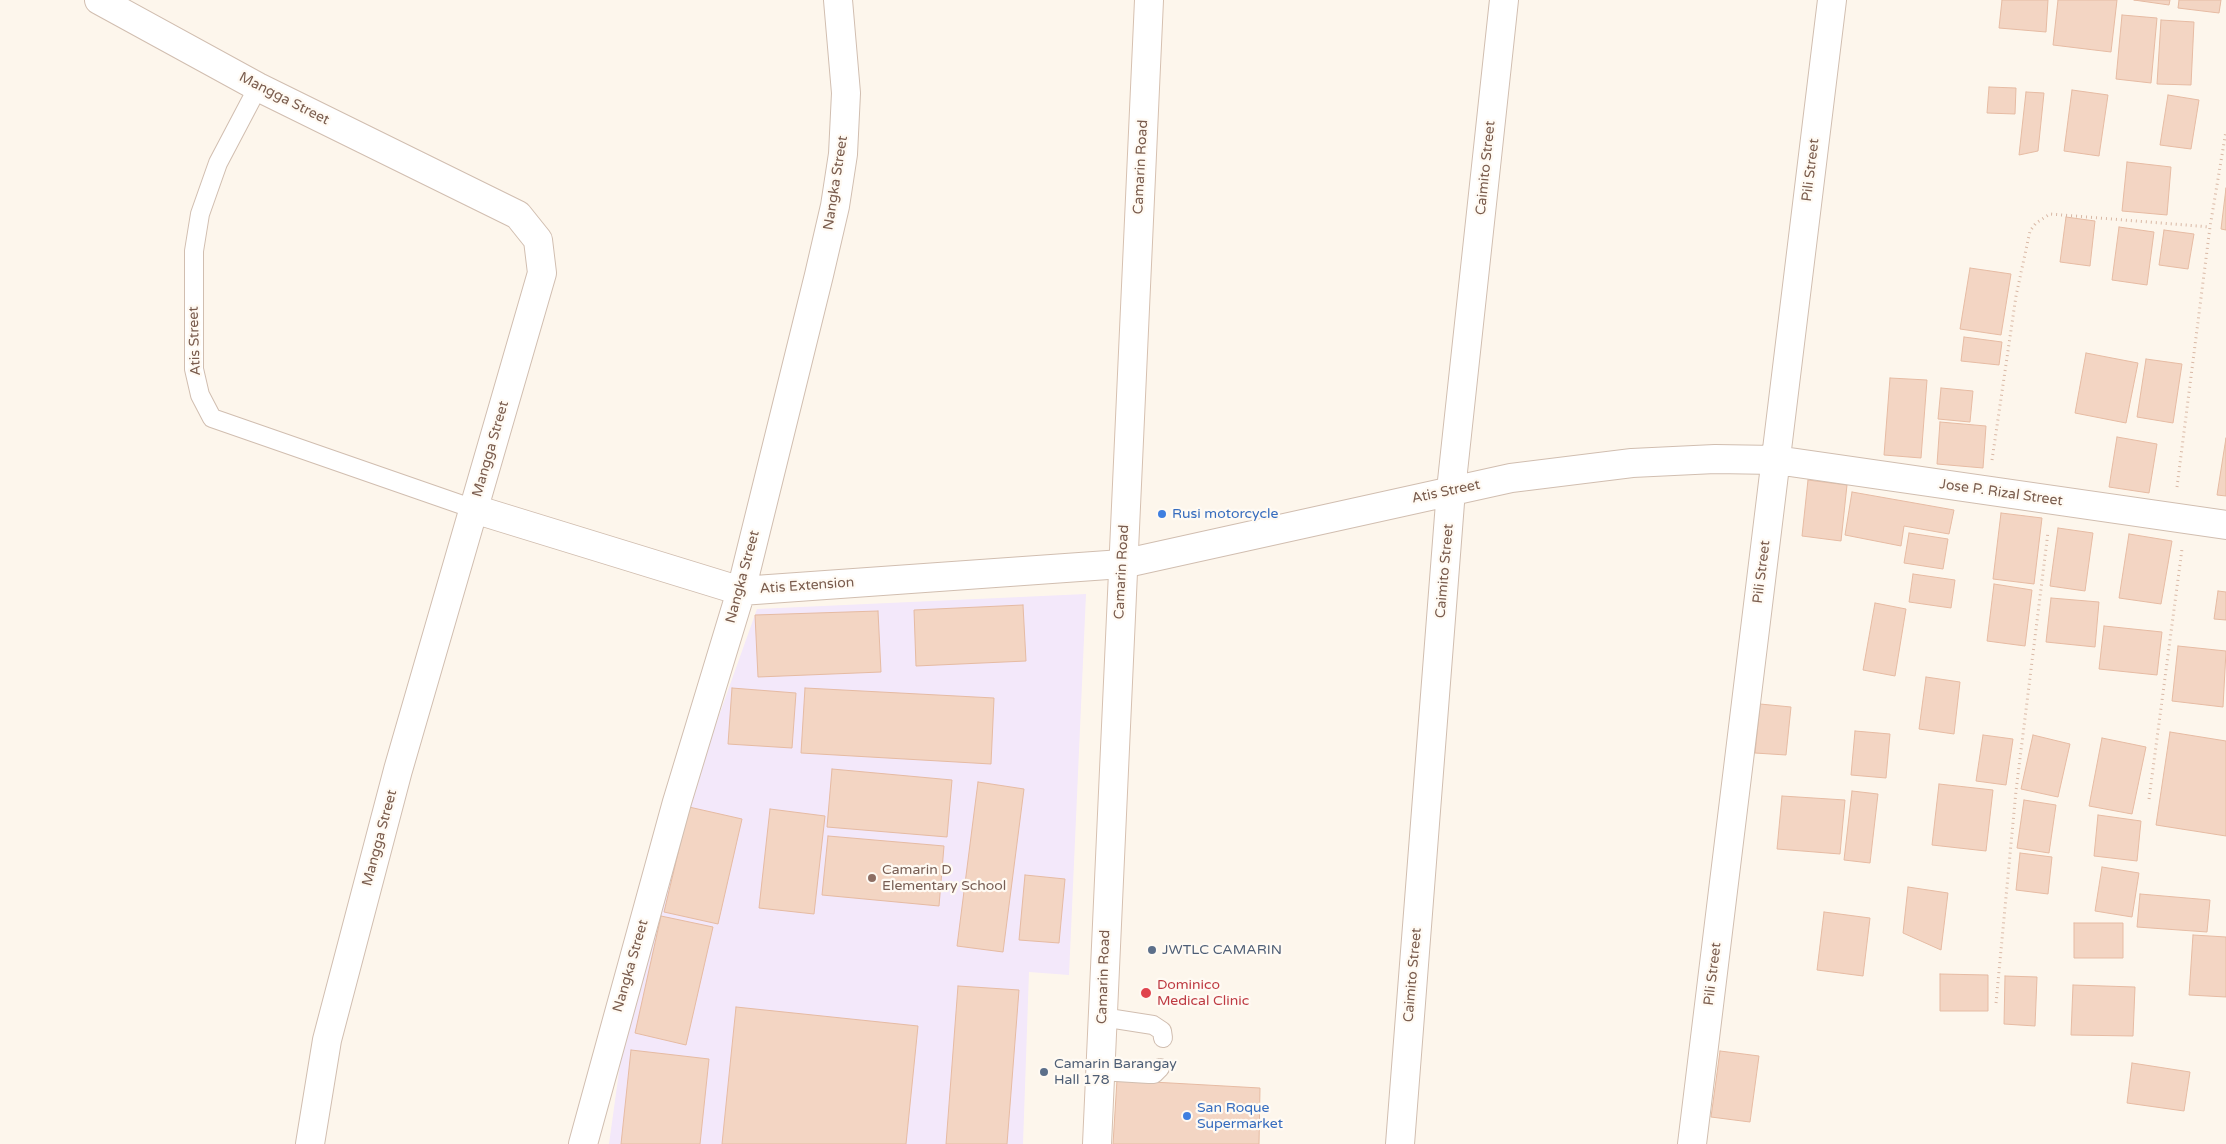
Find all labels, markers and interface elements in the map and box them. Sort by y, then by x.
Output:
street label: Mangga Street [236,69,332,129]
street label: Camarin Road [1130,119,1152,215]
street label: Caimito Street [1473,120,1499,216]
street label: Nangka Street [820,135,852,231]
street label: Pili Street [1799,138,1823,202]
street label: Atis Street [185,306,205,376]
street label: Mangga Street [469,399,513,499]
street label: Jose P. Rizal Street [1938,476,2064,510]
street label: Atis Street [1410,477,1482,507]
place label: Rusi motorcycle [1172,506,1278,522]
marker: Rusi motorcycle [1156,508,1168,520]
street label: Caimito Street [1432,523,1458,619]
street label: Camarin Road [1111,524,1133,620]
street label: Nangka Street [723,529,763,625]
street label: Pili Street [1750,540,1774,604]
street label: Atis Extension [759,574,855,598]
street label: Mangga Street [359,788,401,888]
place label: Camarin D Elementary School [882,862,1006,894]
marker: Camarin D Elementary School [866,872,878,884]
street label: Nangka Street [610,918,652,1014]
street label: Caimito Street [1400,927,1426,1023]
street label: Camarin Road [1094,929,1114,1025]
place label: JWTLC CAMARIN [1162,942,1282,958]
street label: Pili Street [1701,942,1725,1006]
marker: JWTLC CAMARIN [1146,944,1158,956]
place label: Dominico Medical Clinic [1157,977,1249,1010]
marker: Dominico Medical Clinic [1139,986,1153,1000]
place label: Camarin Barangay Hall 178 [1054,1056,1177,1088]
marker: Camarin Barangay Hall 178 [1038,1066,1050,1078]
place label: San Roque Supermarket [1197,1100,1283,1132]
marker: San Roque Supermarket [1181,1110,1193,1122]

